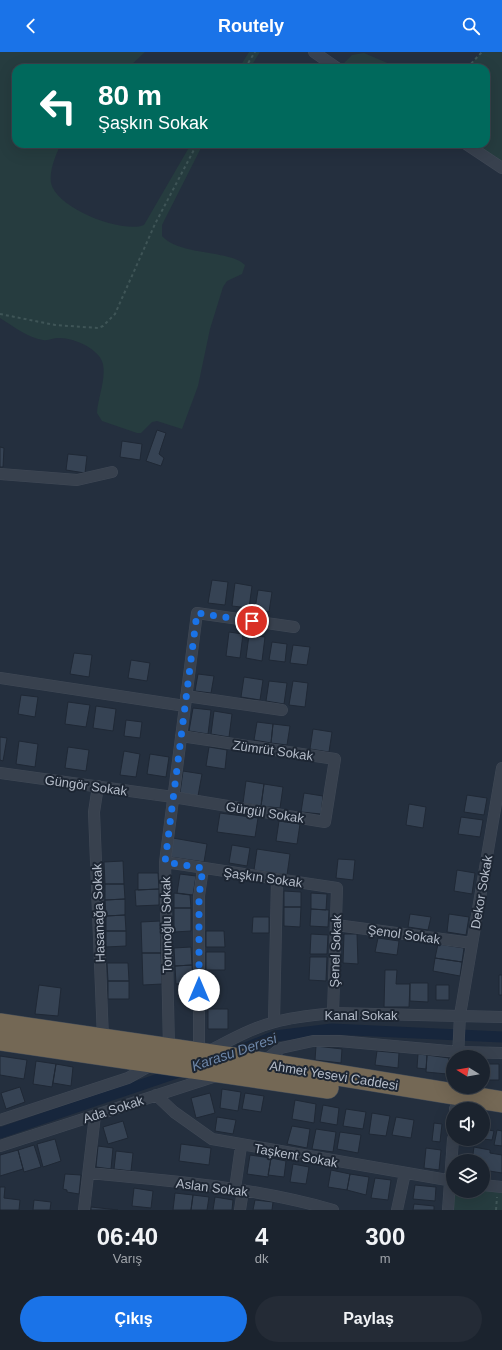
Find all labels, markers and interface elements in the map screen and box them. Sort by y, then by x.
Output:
icon: back [20,15,42,37]
icon: search [460,15,482,37]
text: Routely [218,16,284,36]
icon: left [32,80,84,132]
text: 80 m [98,80,162,111]
text: Şaşkın Sokak [98,113,208,133]
pin [235,604,269,638]
icon: arrive [241,610,263,632]
street label: Zümrüt Sokak [232,737,315,764]
street label: Güngör Sokak [44,772,129,799]
street label: Gürgül Sokak [225,799,305,826]
street label: Dekor Sokak [468,854,495,930]
street label: Hasanağa Sokak [89,863,108,963]
street label: Şaşkın Sokak [223,865,304,891]
street label: Torunoğlu Sokak [158,876,175,974]
street label: Şenel Sokak [327,914,344,988]
street label: Şenol Sokak [367,922,442,947]
position arrow [178,969,220,1011]
street label: Kanal Sokak [325,1008,398,1023]
water label: Karasu Deresi [189,1030,279,1074]
north arrow [446,1050,490,1094]
map controls [446,1050,490,1198]
street label: Ahmet Yesevi Caddesi [269,1058,399,1093]
street label: Ada Sokak [81,1092,146,1126]
button: sound [446,1102,490,1146]
street label: Taşkent Sokak [253,1141,339,1170]
button: layers [446,1154,490,1198]
street label: Aslan Sokak [175,1176,249,1199]
text: 06:40 [97,1223,158,1250]
text: 4 [255,1223,268,1250]
text: 300 [365,1223,405,1250]
text: Varış [113,1251,142,1266]
text: dk [255,1251,269,1266]
text: m [380,1251,391,1266]
button: Çıkış [20,1296,247,1342]
button: Paylaş [255,1296,482,1342]

